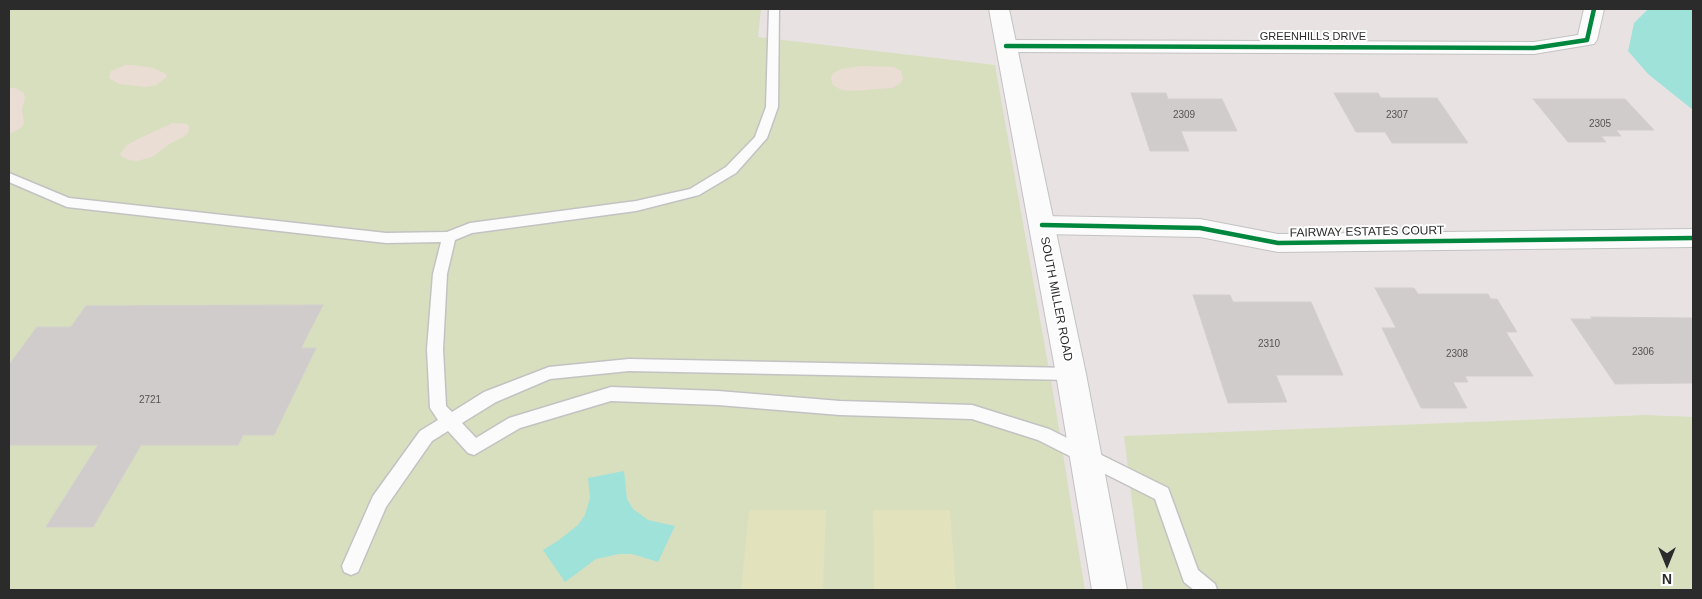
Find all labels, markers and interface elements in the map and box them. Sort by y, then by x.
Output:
street label: GREENHILLS DRIVE [1260,30,1366,44]
house number: 2309 [1173,109,1195,121]
house number: 2307 [1386,109,1408,121]
house number: 2305 [1589,118,1611,130]
street label: FAIRWAY ESTATES COURT [1290,223,1444,241]
street label: SOUTH MILLER ROAD [1037,235,1075,363]
house number: 2310 [1258,338,1280,350]
house number: 2306 [1632,346,1654,358]
house number: 2308 [1446,348,1468,360]
house number: 2721 [139,394,161,406]
north arrow [1642,539,1692,589]
text: N [1662,571,1672,587]

